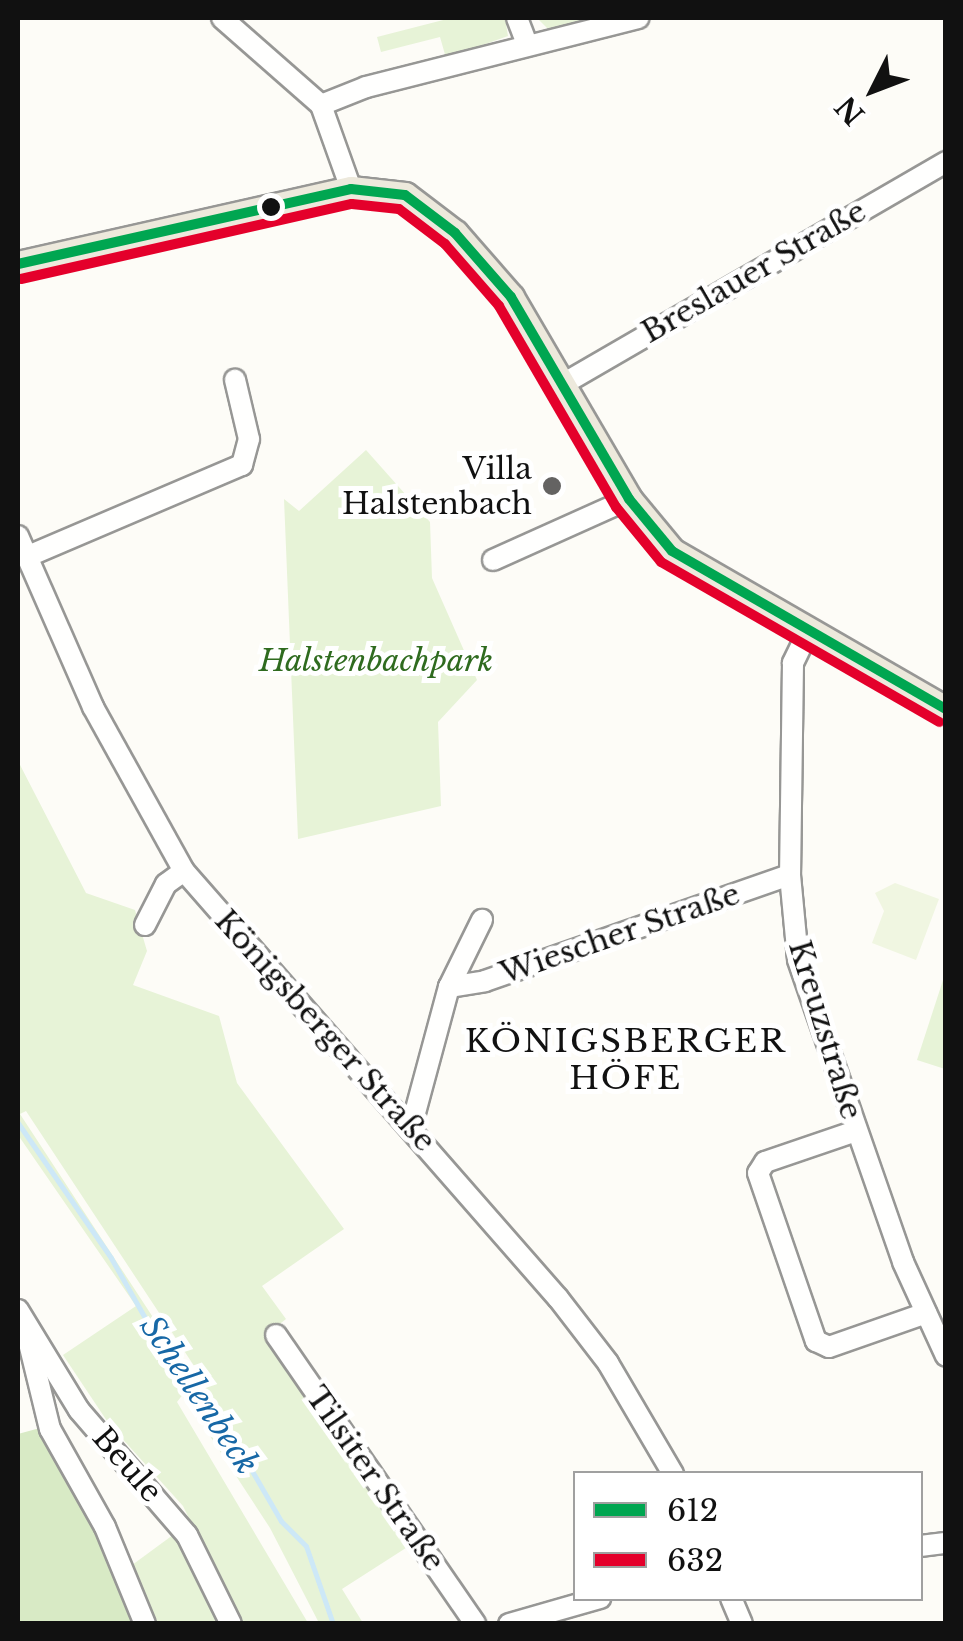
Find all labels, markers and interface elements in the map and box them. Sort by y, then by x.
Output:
north arrow [823,40,923,140]
text: N [829,89,872,132]
street label: Breslauer Straße [635,193,873,351]
unlabelled marker [261,197,281,217]
place label: Villa Halstenbach [342,451,532,522]
marker: Villa Halstenbach [541,475,563,497]
park label: Halstenbachpark [259,643,493,679]
street label: Wiescher Straße [495,876,745,992]
street label: Königsberger Straße [207,903,443,1159]
street label: Kreuzstraße [781,936,869,1124]
district label: KÖNIGSBERGER HÖFE [465,1023,787,1098]
water label: Schellenbeck [132,1308,266,1482]
street label: Tilsiter Straße [298,1380,452,1578]
street label: Beule [85,1420,169,1510]
legend [573,1471,923,1601]
text: 612 [667,1492,718,1529]
text: 632 [667,1542,723,1579]

